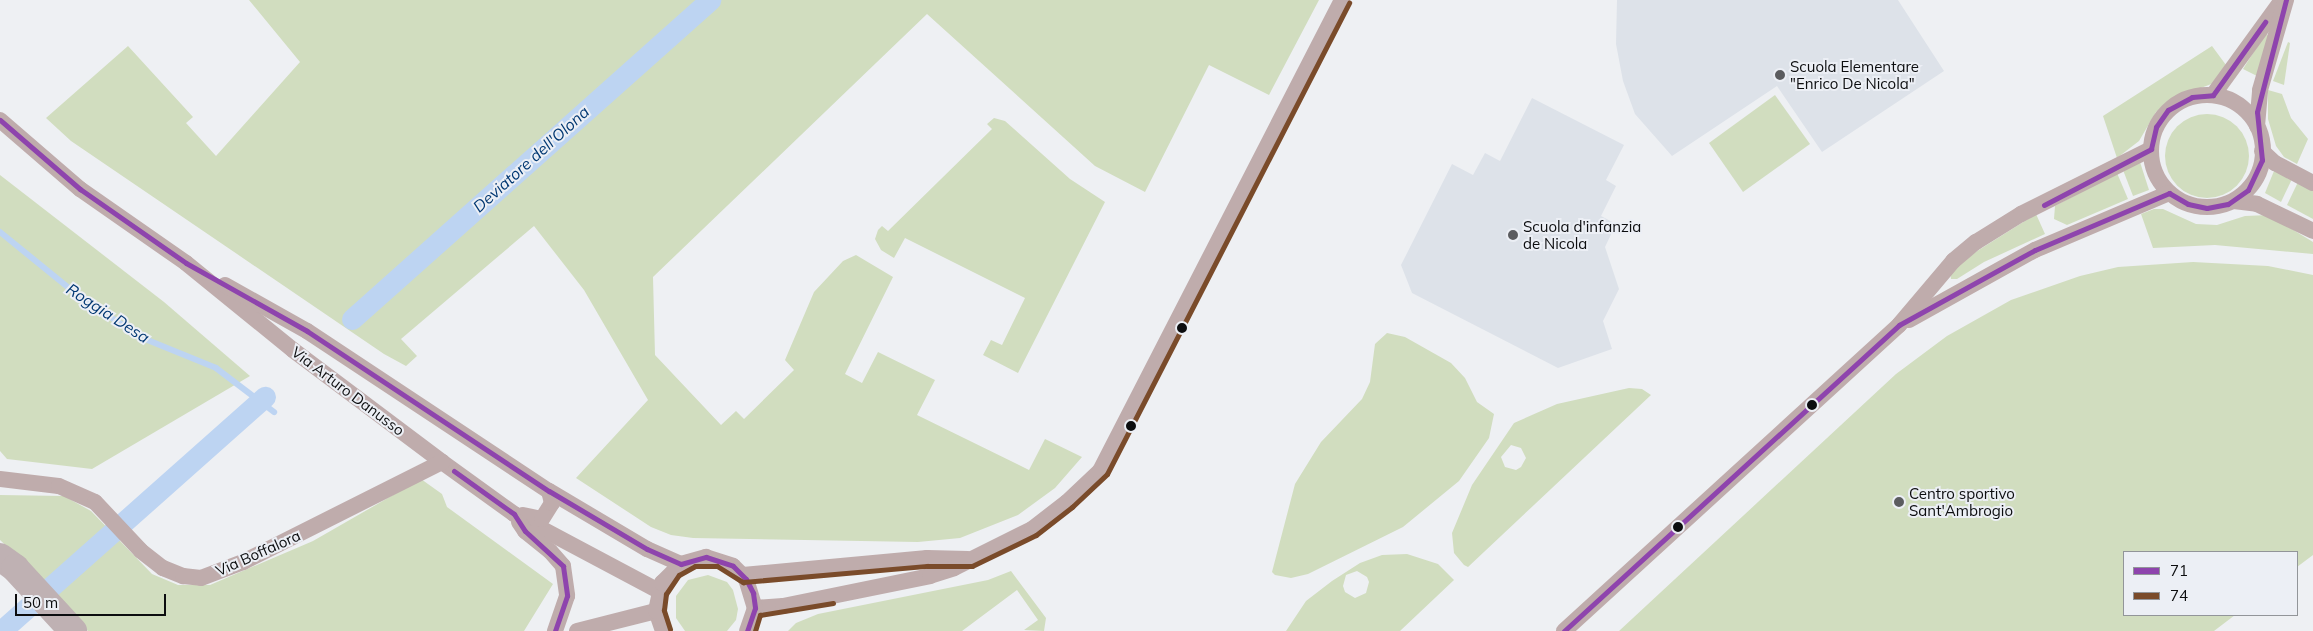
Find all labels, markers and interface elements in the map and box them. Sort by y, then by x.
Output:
place label: Scuola Elementare "Enrico De Nicola" [1790,57,1919,92]
marker: Scuola Elementare "Enrico De Nicola" [1774,69,1786,81]
water label: Deviatore dell'Olona [469,102,593,216]
place label: Scuola d'infanzia de Nicola [1523,217,1641,252]
marker: Scuola d'infanzia de Nicola [1507,229,1519,241]
water label: Roggia Desa [63,279,153,347]
unlabelled marker [1177,323,1187,333]
street label: Via Arturo Danusso [288,343,408,439]
unlabelled marker [1807,400,1817,410]
unlabelled marker [1126,421,1136,431]
place label: Centro sportivo Sant'Ambrogio [1909,484,2015,519]
marker: Centro sportivo Sant'Ambrogio [1893,496,1905,508]
unlabelled marker [1673,522,1683,532]
street label: Via Boffalora [213,526,303,580]
legend [2123,551,2298,616]
text: 71 [2170,561,2188,580]
scale bar [18,584,169,616]
text: 74 [2170,586,2188,605]
text: 50 m [23,593,58,612]

